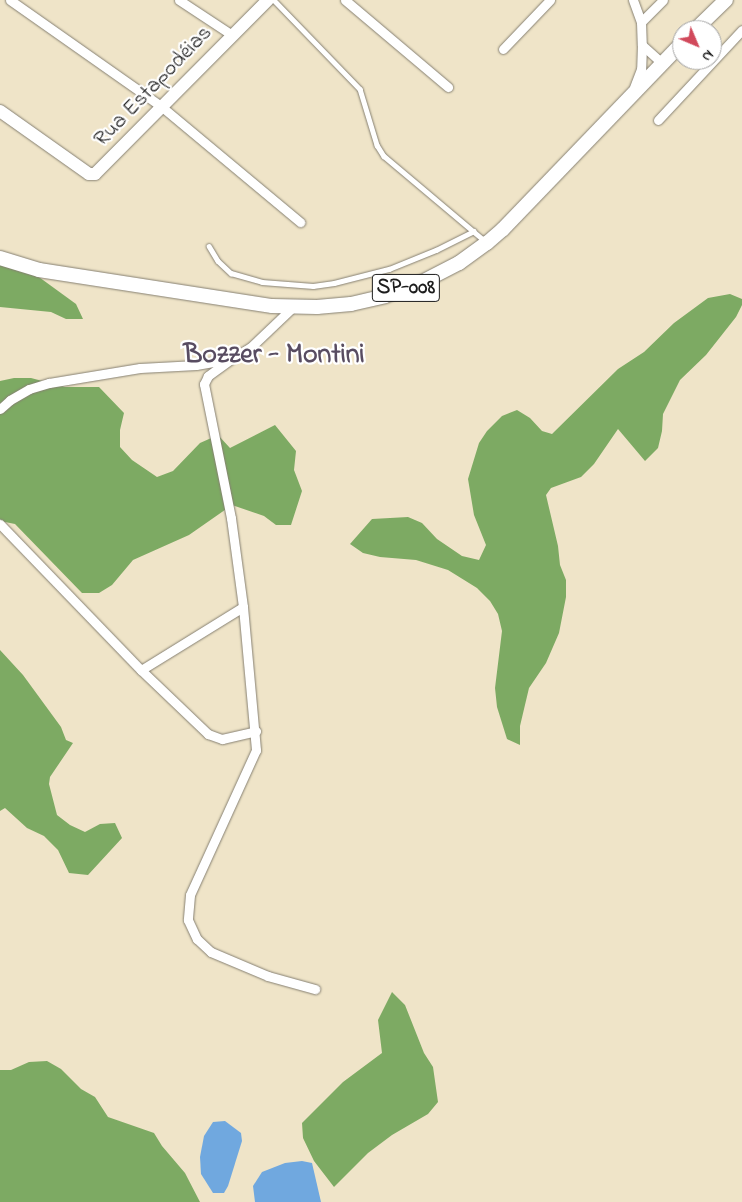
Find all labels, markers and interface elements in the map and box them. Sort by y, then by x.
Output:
north arrow [672,20,722,70]
street label: Rua Estapodéias [89,21,219,153]
text: N [696,44,718,66]
road number: SP-008 [371,270,441,306]
district label: Bozzer - Montini [183,339,365,373]

